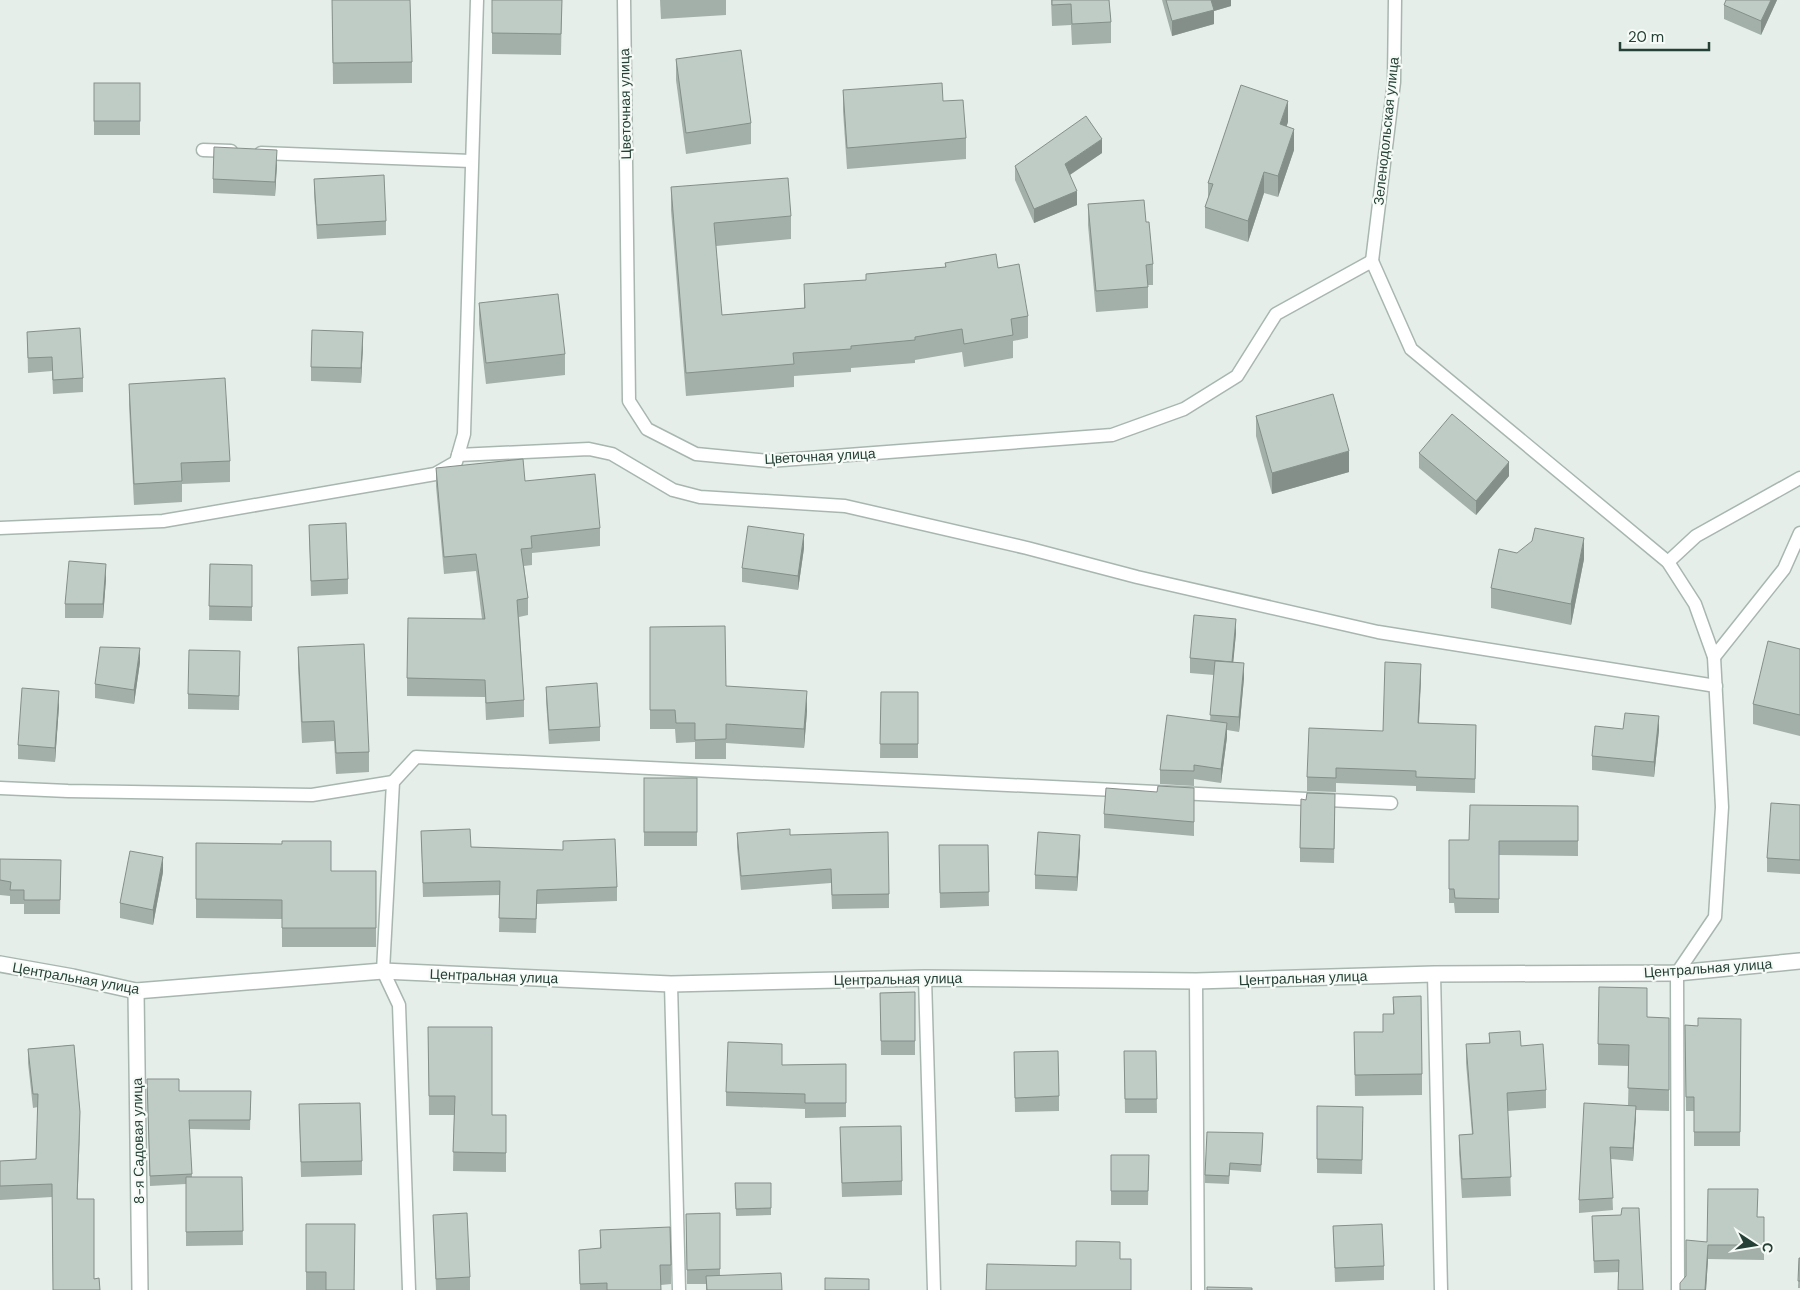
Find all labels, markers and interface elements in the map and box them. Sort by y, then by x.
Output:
scale bar [1620,20,1709,52]
text: 20 m [1628,27,1664,47]
street label: Цветочная улица [615,48,635,160]
street label: Зеленодольская улица [1369,56,1403,206]
street label: Цветочная улица [764,444,876,468]
street label: Центральная улица [1643,955,1773,981]
street label: Центральная улица [11,958,141,998]
street label: Центральная улица [429,965,559,987]
street label: Центральная улица [1238,967,1368,989]
street label: Центральная улица [834,969,963,989]
street label: 8-я Садовая улица [128,1078,148,1204]
north arrow [1730,1220,1780,1270]
text: С [1758,1241,1778,1255]

